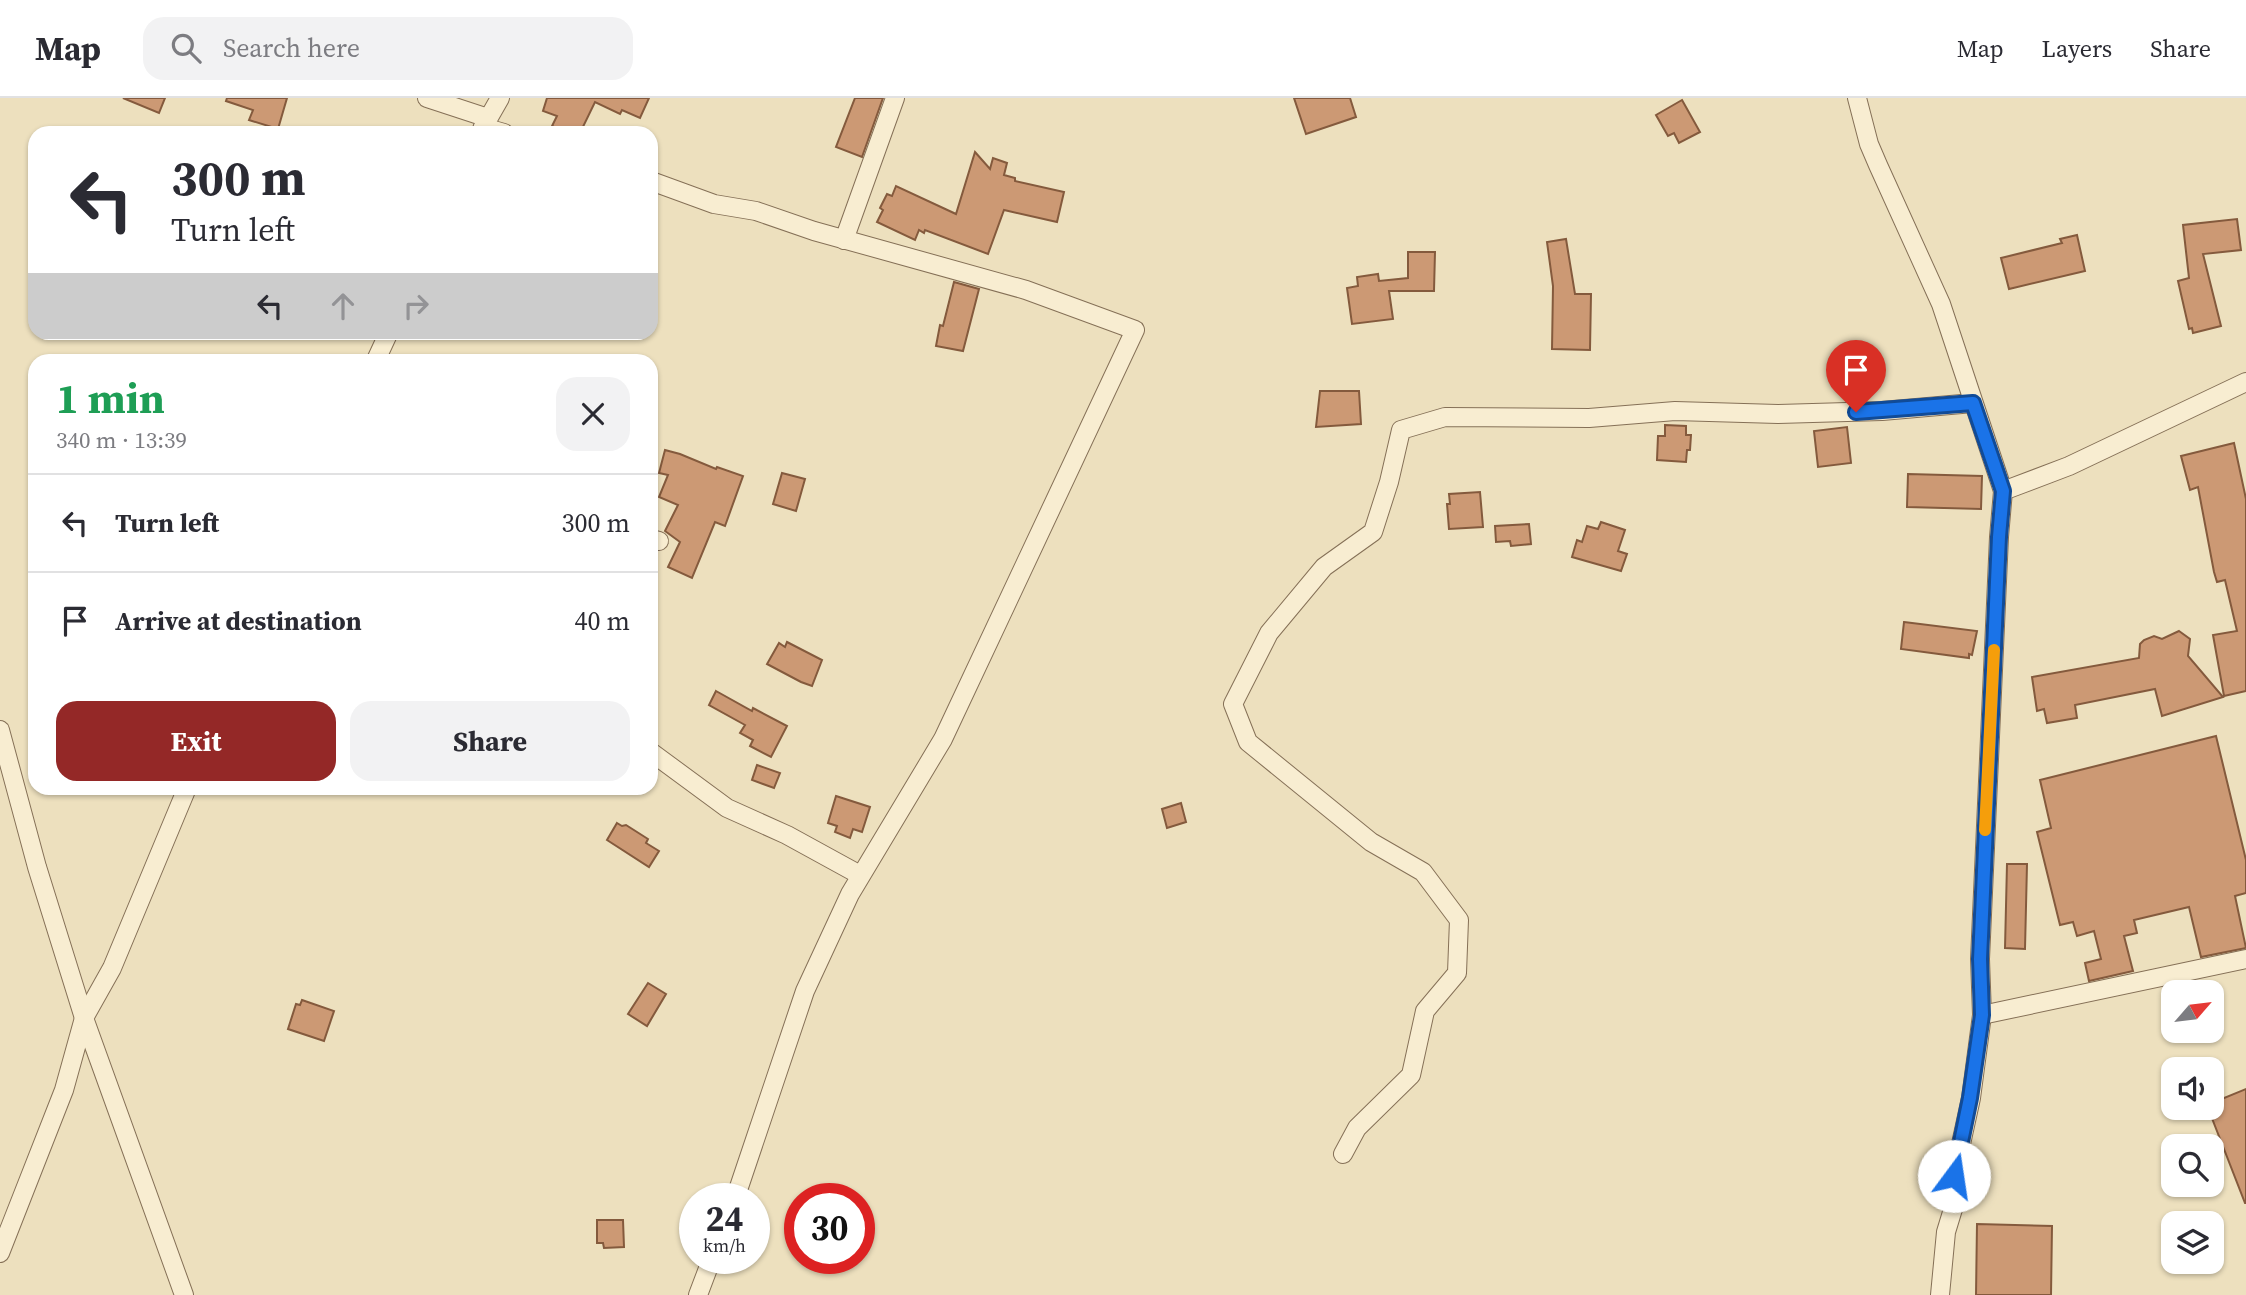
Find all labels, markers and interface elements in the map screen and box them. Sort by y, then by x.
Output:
search box [143,17,633,80]
text: Map [35,26,101,71]
icon: search [167,29,205,67]
text: Search here [223,30,360,66]
text: Map [1957,32,2004,65]
text: Layers [2042,32,2112,65]
text: Share [2150,32,2211,65]
text: 300 m [171,144,306,211]
icon: left [56,154,147,245]
text: Turn left [171,208,295,252]
icon: left [251,287,289,325]
icon: ahead [324,287,362,325]
icon: right [397,287,435,325]
pin [1826,340,1886,412]
icon: arrive [1837,351,1875,389]
text: 1 min [56,369,165,427]
button: close [556,377,630,451]
text: 340 m · 13:39 [56,424,187,456]
icon: left [56,504,94,542]
text: Turn left [115,505,219,541]
text: 300 m [562,505,630,541]
icon: arrive [56,602,94,640]
text: Arrive at destination [115,603,362,639]
text: 40 m [575,603,630,639]
button: Exit [56,701,336,781]
button: Share [350,701,630,781]
north arrow [2161,980,2224,1043]
map controls [2161,980,2224,1274]
button: sound [2161,1057,2224,1120]
button: search [2161,1134,2224,1197]
position arrow [1917,1139,1991,1213]
speed limit sign: 30 [784,1183,875,1274]
text: 24 [706,1195,743,1243]
button: layers [2161,1211,2224,1274]
text: km/h [703,1233,746,1258]

